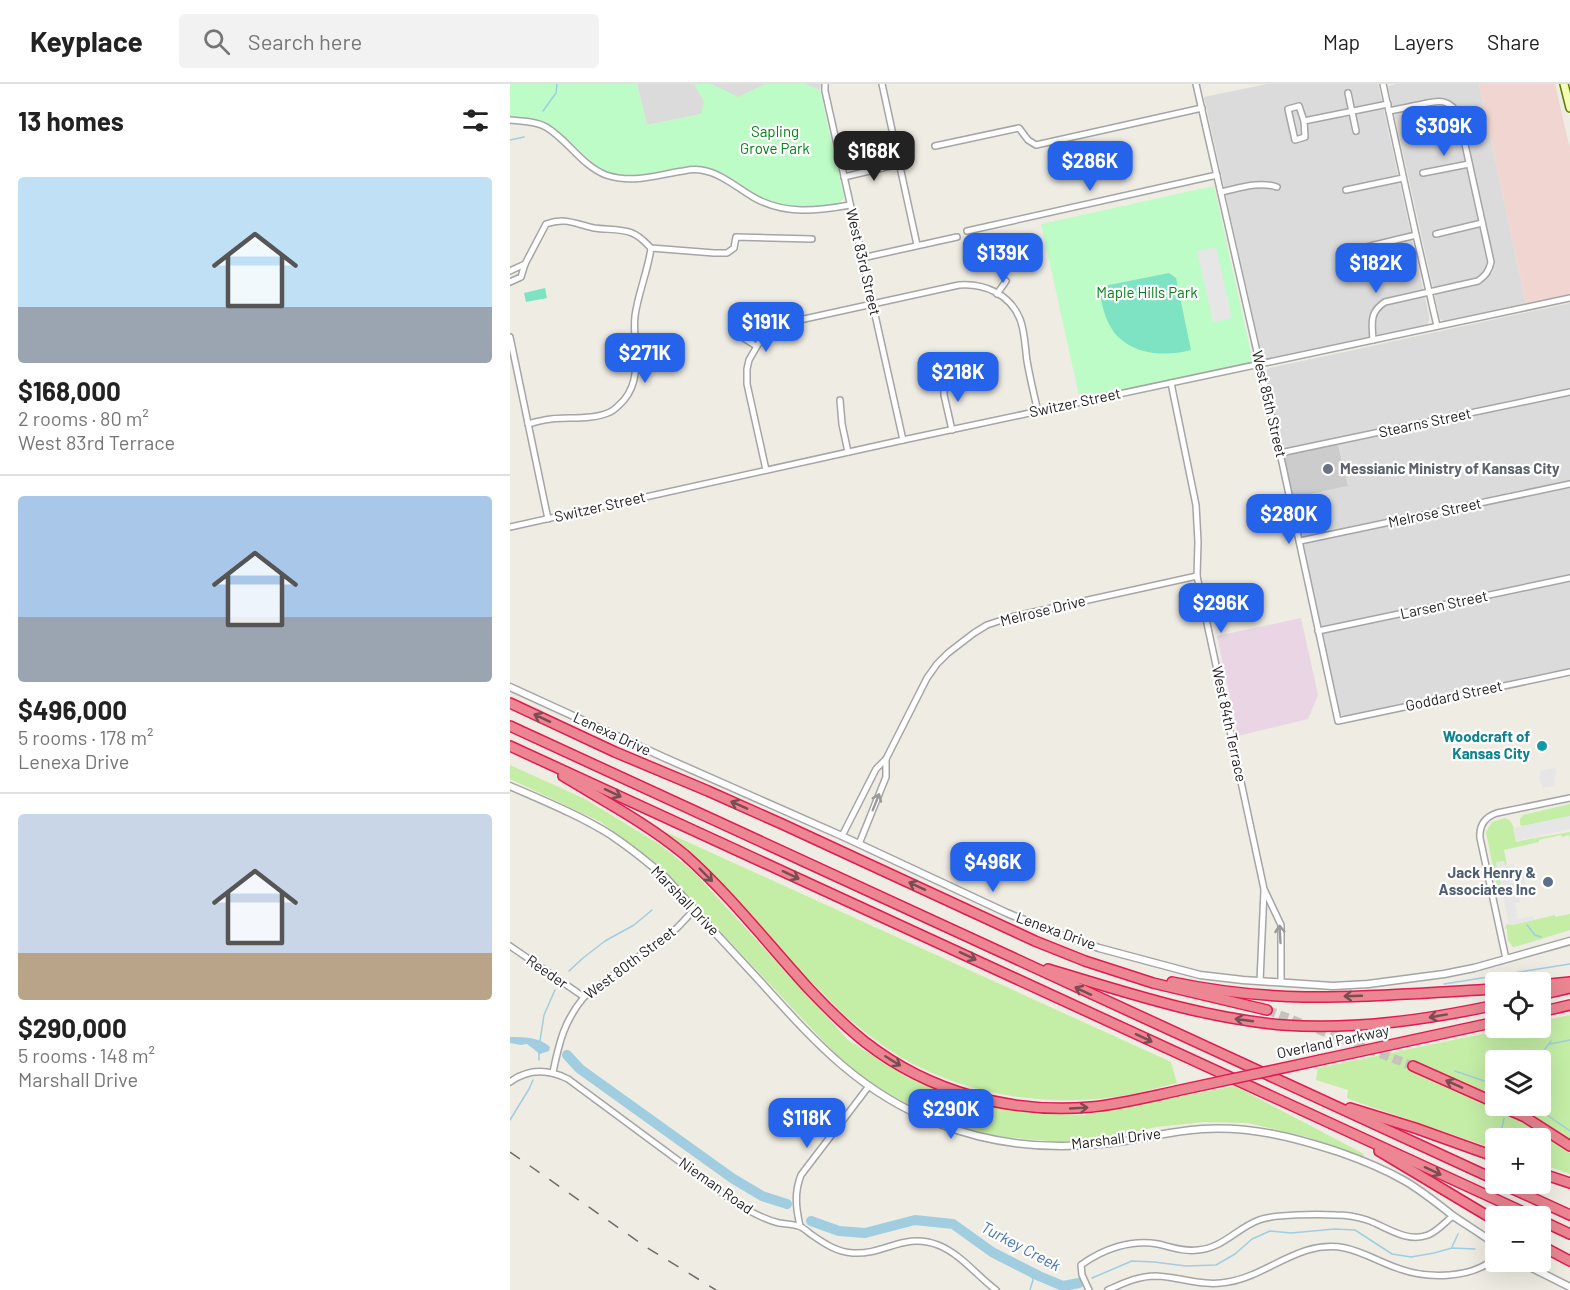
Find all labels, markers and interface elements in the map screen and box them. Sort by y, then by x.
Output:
search box [179,14,599,68]
text: Keyplace [30,24,143,58]
icon: search [200,25,233,58]
text: Search here [248,28,362,54]
text: Map [1323,29,1360,54]
text: Layers [1393,29,1454,54]
text: Share [1487,29,1540,54]
icon: filters [459,104,492,137]
text: 13 homes [18,105,124,136]
pin: $309K [1402,106,1486,157]
text: $309K [1416,113,1472,137]
park label: Sapling Grove Park [740,122,810,157]
pin: $168K [832,131,916,182]
text: $168K [848,138,900,162]
pin: $286K [1048,141,1132,192]
text: $286K [1062,148,1118,172]
street label: West 83rd Street [843,207,885,317]
icon: home [201,216,309,324]
pin: $139K [961,233,1045,284]
text: $139K [977,240,1029,264]
pin: $182K [1334,243,1418,294]
text: $182K [1349,250,1403,274]
park label: Maple Hills Park [1096,283,1198,301]
pin: $191K [724,302,808,353]
text: $191K [742,309,790,333]
pin: $271K [603,333,687,384]
text: $271K [619,340,671,364]
street label: West 85th Street [1249,349,1291,459]
pin: $218K [916,352,1000,403]
text: $218K [932,359,984,383]
text: $168,000 [18,375,121,406]
street label: Switzer Street [1027,384,1122,420]
street label: Stearns Street [1377,403,1473,441]
text: 2 rooms · 80 m² [18,406,149,430]
text: West 83rd Terrace [18,430,175,454]
place label: Messianic Ministry of Kansas City [1340,459,1560,477]
marker: Messianic Ministry of Kansas City [1321,462,1335,476]
street label: Switzer Street [552,487,647,525]
street label: Melrose Street [1387,493,1483,531]
pin: $280K [1247,494,1331,545]
text: $280K [1260,501,1318,525]
icon: home [201,535,309,643]
pin: $296K [1179,583,1263,634]
street label: Larsen Street [1398,586,1489,622]
text: $296K [1193,590,1249,614]
street label: Melrose Drive [998,591,1087,629]
street label: West 84th Terrace [1209,664,1251,784]
street label: Goddard Street [1404,676,1504,714]
text: $496,000 [18,694,127,725]
street label: Lenexa Drive [571,707,654,759]
one-way arrow [533,711,551,723]
text: 5 rooms · 178 m² [18,725,154,749]
place label: Woodcraft of Kansas City [1443,727,1530,762]
marker: Woodcraft of Kansas City [1535,739,1549,753]
text: Lenexa Drive [18,749,129,773]
one-way arrow [604,788,622,800]
one-way arrow [871,793,882,811]
one-way arrow [731,799,749,810]
pin: $496K [951,842,1035,893]
text: $496K [964,849,1022,873]
icon: home [201,853,309,961]
street label: Marshall Drive [648,862,723,939]
place label: Jack Henry & Associates Inc [1439,863,1536,898]
one-way arrow [698,868,713,883]
one-way arrow [781,869,799,881]
marker: Jack Henry & Associates Inc [1541,875,1555,889]
one-way arrow [908,880,926,892]
street label: Lenexa Drive [1014,907,1099,953]
street label: West 80th Street [580,922,679,1002]
one-way arrow [1275,924,1286,944]
street label: Reeder [523,950,572,992]
one-way arrow [958,951,976,962]
map controls [1485,972,1551,1272]
button: locate [1485,972,1551,1038]
one-way arrow [1075,984,1093,996]
one-way arrow [1344,990,1364,1001]
one-way arrow [1429,1011,1449,1022]
text: $290,000 [18,1012,127,1043]
one-way arrow [1235,1014,1254,1025]
street label: Overland Parkway [1275,1020,1391,1062]
one-way arrow [1135,1033,1153,1045]
text: 5 rooms · 148 m² [18,1043,155,1067]
button: layers [1485,1050,1551,1116]
one-way arrow [884,1055,901,1068]
text: Marshall Drive [18,1067,138,1091]
one-way arrow [1446,1078,1464,1090]
pin: $290K [909,1089,993,1140]
text: $290K [922,1096,980,1120]
pin: $118K [765,1098,849,1149]
one-way arrow [1068,1102,1088,1113]
text: $118K [782,1105,832,1129]
street label: Marshall Drive [1070,1124,1162,1152]
button: + [1485,1128,1551,1194]
street label: Nieman Road [676,1153,757,1217]
one-way arrow [1423,1165,1441,1177]
button: − [1485,1206,1551,1272]
water label: Turkey Creek [978,1217,1064,1275]

